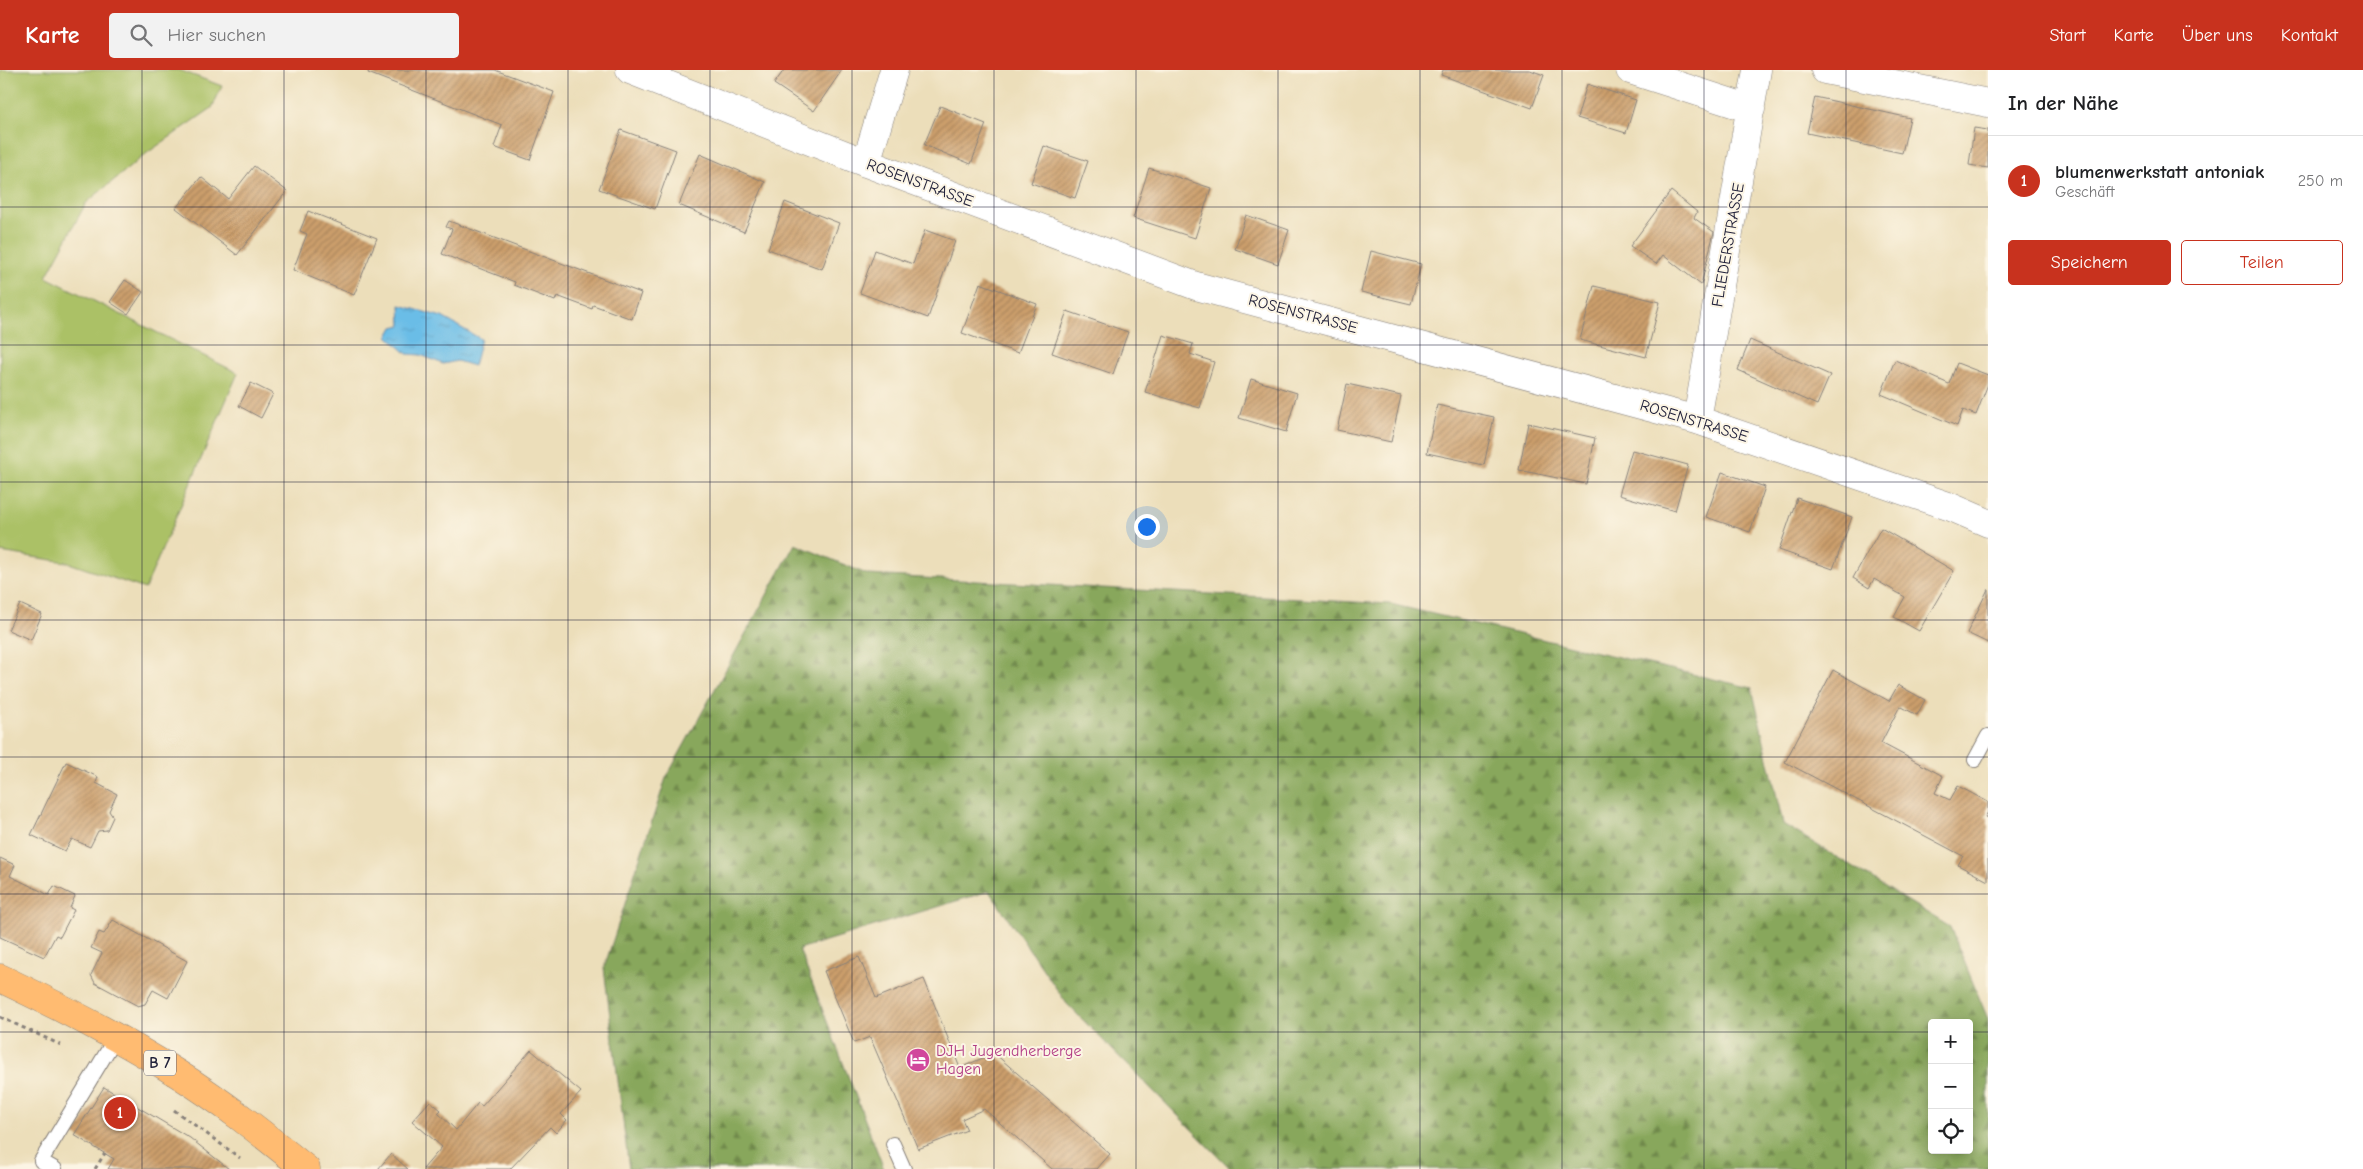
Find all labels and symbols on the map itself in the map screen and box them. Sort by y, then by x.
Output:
street label: ROSENSTRASSE [864,155,976,211]
street label: FLIEDERSTRASSE [1708,181,1748,308]
street label: ROSENSTRASSE [1246,291,1360,337]
street label: ROSENSTRASSE [1638,396,1751,446]
your location [1134,514,1160,540]
place label: DJH Jugendherberge Hagen [936,1042,1082,1078]
hotel icon: DJH Jugendherberge Hagen [905,1047,931,1073]
road number: B 7 [144,1050,176,1076]
pin: 1 [104,1094,136,1132]

